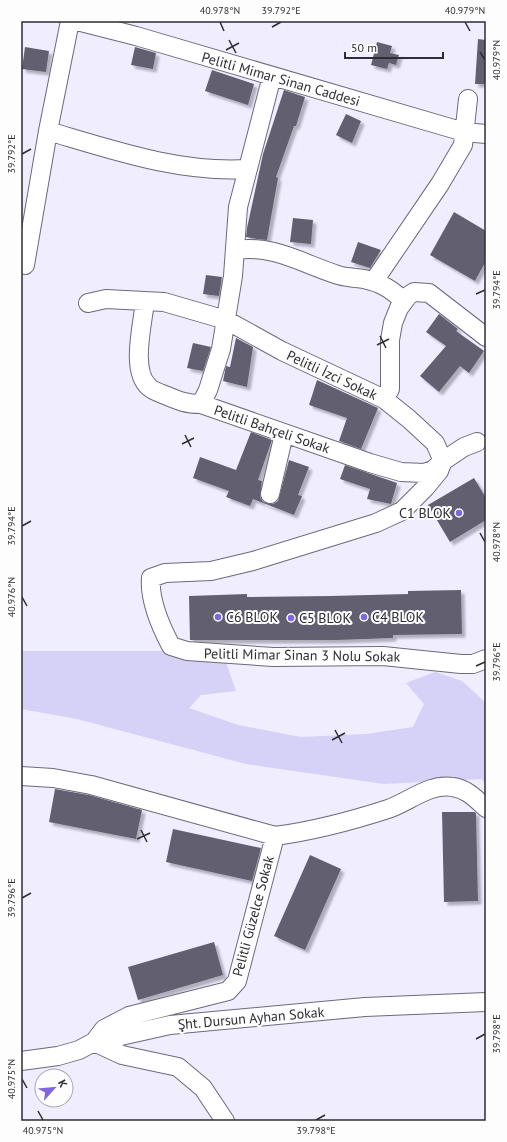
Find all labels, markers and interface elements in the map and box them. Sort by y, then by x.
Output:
text: 40.978°N [200,4,240,17]
text: 39.792°E [262,4,301,17]
text: 40.979°N [445,4,485,17]
scale bar [345,34,443,60]
text: 50 m [351,40,377,55]
text: 40.979°N [490,40,503,80]
street label: Pelitli Mimar Sinan Caddesi [200,48,362,110]
text: 39.792°E [5,135,18,174]
text: 39.794°E [490,271,503,310]
street label: Pelitli İzci Sokak [284,346,380,404]
street label: Pelitli Bahçeli Sokak [212,401,333,457]
place label: C1 BLOK [399,504,451,522]
text: 39.794°E [5,507,18,546]
marker: C1 BLOK [454,508,464,518]
text: 40.978°N [490,522,503,562]
text: 40.976°N [5,577,18,617]
place label: C6 BLOK [226,608,278,626]
place label: C4 BLOK [372,608,424,626]
place label: C5 BLOK [299,609,351,627]
marker: C6 BLOK [213,612,223,622]
marker: C4 BLOK [359,612,369,622]
marker: C5 BLOK [286,613,296,623]
text: 39.796°E [490,643,503,682]
street label: Pelitli Mimar Sinan 3 Nolu Sokak [204,644,401,666]
street label: Pelitli Güzelce Sokak [228,853,278,978]
text: 39.796°E [5,879,18,918]
street label: Şht. Dursun Ayhan Sokak [177,1003,325,1033]
text: 39.798°E [490,1015,503,1054]
text: 40.975°N [5,1059,18,1099]
north arrow [34,1068,74,1108]
text: K [55,1077,71,1090]
text: 40.975°N [23,1124,63,1137]
text: 39.798°E [297,1124,336,1137]

